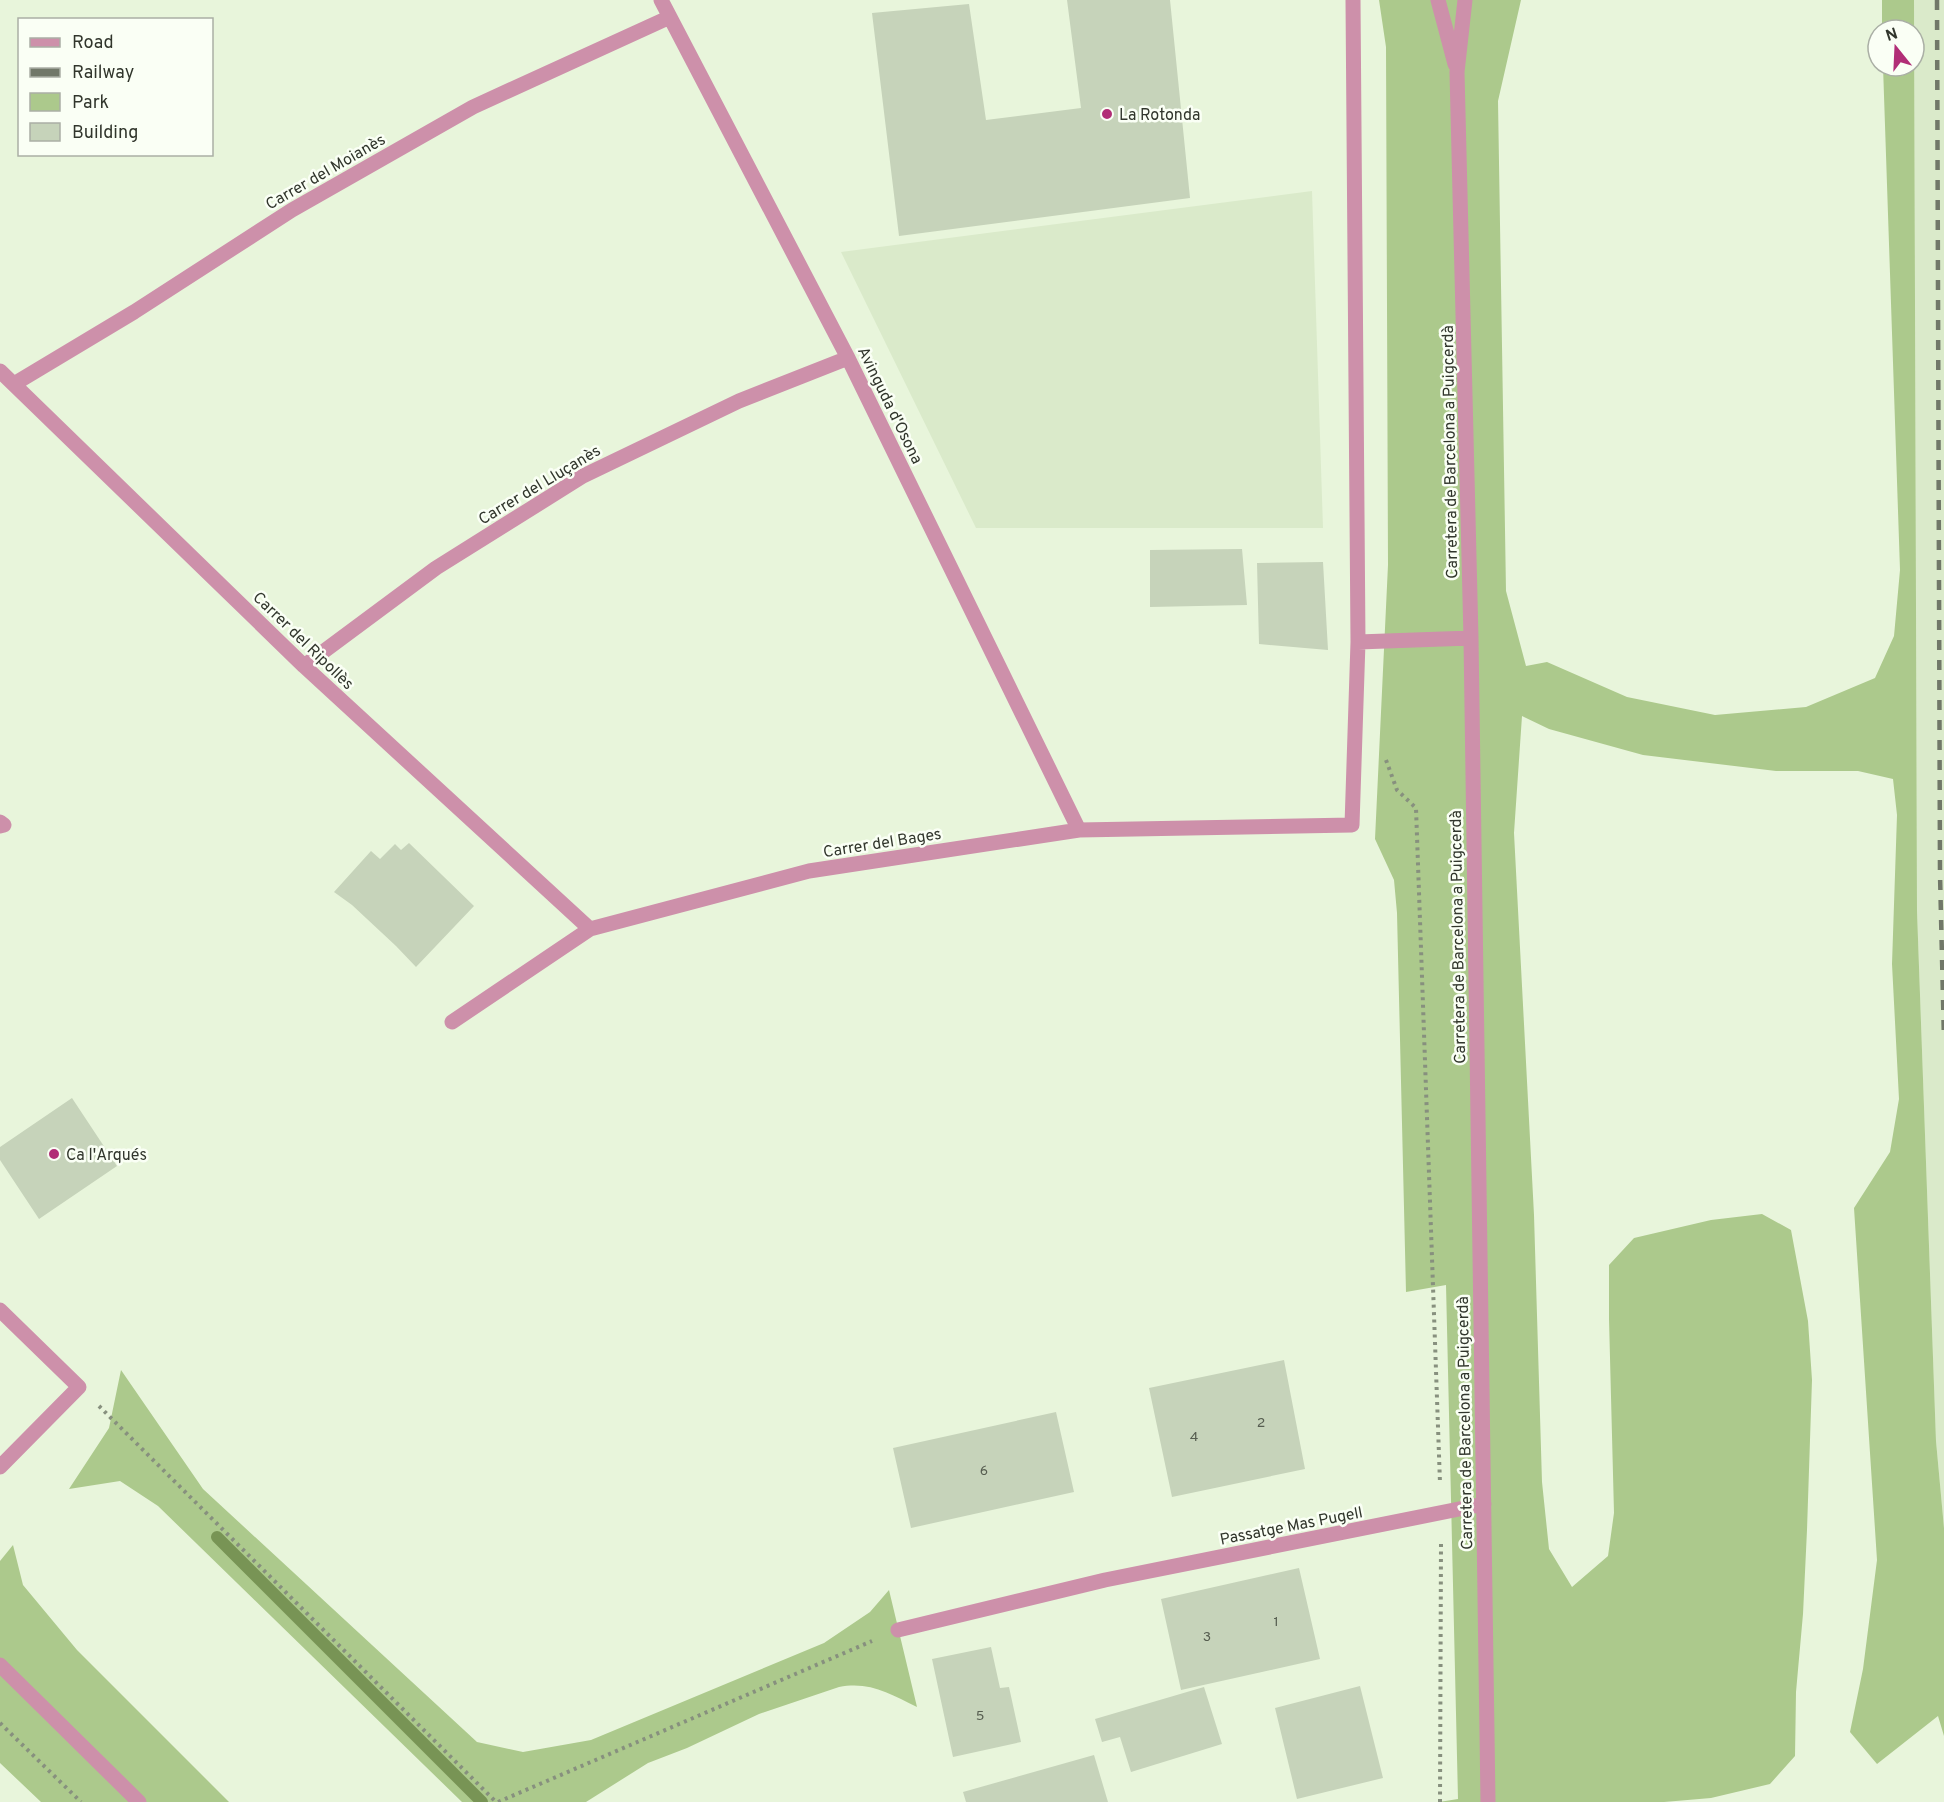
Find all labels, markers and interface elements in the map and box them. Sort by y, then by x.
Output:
legend [18,18,213,156]
north arrow [1866,18,1926,78]
text: N [1883,24,1901,47]
text: Road [72,32,114,55]
text: Railway [72,62,134,85]
text: Park [72,92,109,115]
place label: La Rotonda [1119,106,1201,126]
marker: La Rotonda [1100,107,1114,121]
text: Building [72,122,138,145]
street label: Carrer del Moianès [262,130,390,215]
street label: Carretera de Barcelona a Puigcerdà [1439,325,1463,579]
street label: Avinguda d'Osona [852,344,926,468]
street label: Carrer del Lluçanès [475,441,605,530]
street label: Carrer del Ripollès [248,588,357,695]
street label: Carretera de Barcelona a Puigcerdà [1447,810,1471,1064]
street label: Carrer del Bages [822,825,943,863]
place label: Ca l'Arqués [66,1146,147,1166]
marker: Ca l'Arqués [47,1147,61,1161]
street label: Carretera de Barcelona a Puigcerdà [1454,1296,1478,1550]
house number: 2 [1257,1415,1265,1432]
house number: 4 [1190,1429,1198,1446]
house number: 6 [980,1463,988,1480]
street label: Passatge Mas Pugell [1218,1503,1365,1551]
house number: 1 [1273,1614,1279,1631]
house number: 3 [1203,1629,1211,1646]
house number: 5 [976,1708,984,1725]

